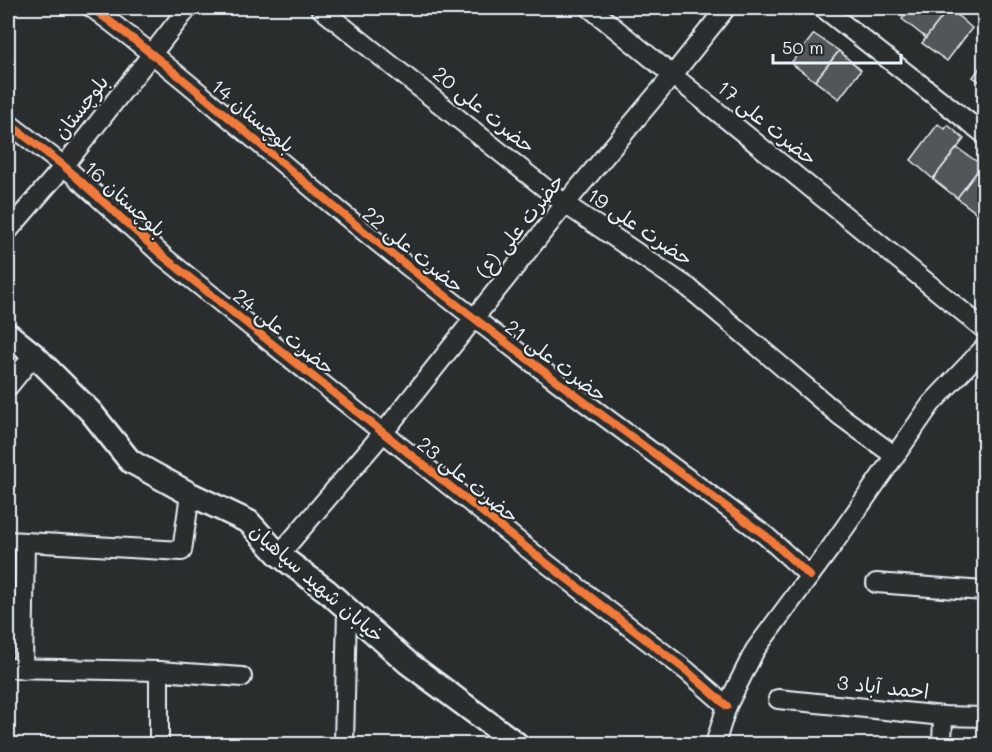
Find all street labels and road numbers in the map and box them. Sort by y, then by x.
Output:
street label: حضرت علی 20 [427,60,541,159]
street label: بلوچستان [47,69,115,145]
street label: بلوچستان 14 [205,73,301,159]
street label: حضرت علی 17 [712,74,823,171]
street label: بلوچستان 16 [78,154,172,244]
street label: حضرت علی (ع) [469,168,571,284]
street label: حضرت علی 19 [582,181,698,272]
street label: حضرت علی 22 [357,200,470,299]
street label: حضرت علی 24 [228,282,341,381]
street label: حضرت علی 21 [500,313,613,408]
street label: حضرت علی 23 [412,430,525,529]
street label: خیابان شهید سپاهیان [244,517,390,648]
street label: احمد آباد 3 [836,668,930,704]

